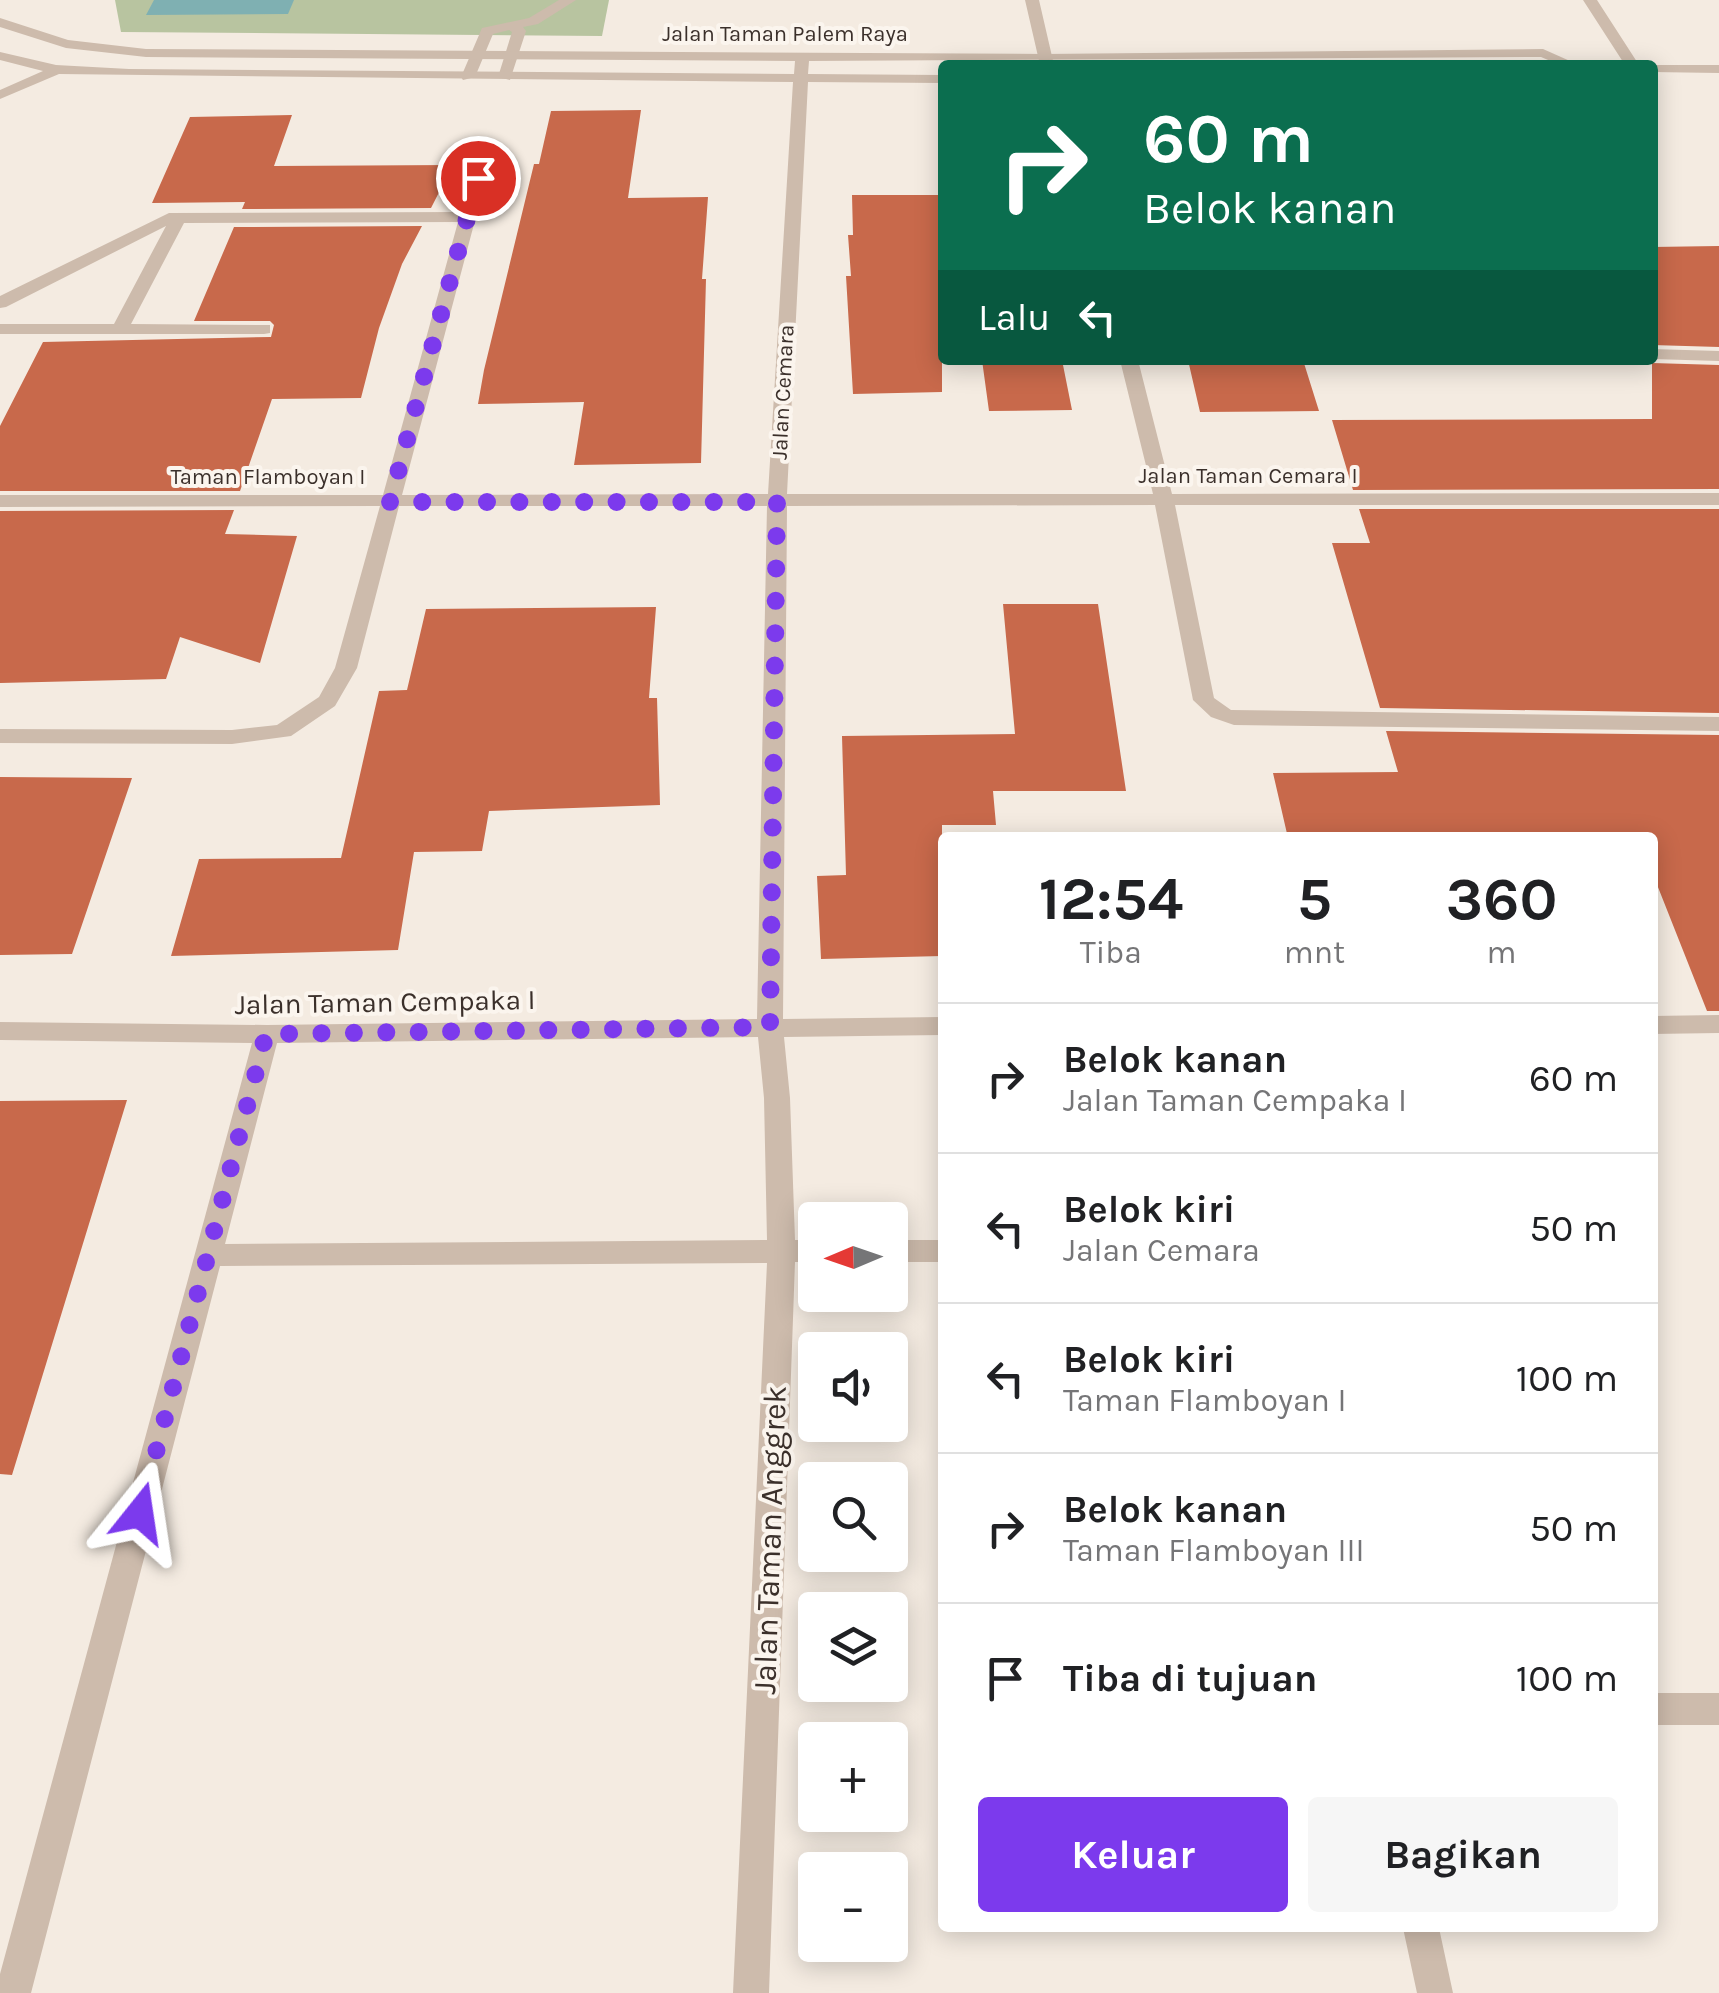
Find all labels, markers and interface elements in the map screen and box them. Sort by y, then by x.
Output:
street label: Jalan Taman Palem Raya [662,21,908,47]
text: 60 m [1143,98,1314,180]
icon: right [978,100,1108,230]
pin [436,136,521,221]
icon: arrive [451,151,506,206]
text: Belok kanan [1143,182,1397,234]
icon: left [1070,290,1125,345]
text: Lalu [978,295,1050,340]
street label: Jalan Cemara [766,324,800,460]
street label: Jalan Taman Cemara I [1138,463,1358,489]
street label: Taman Flamboyan I [171,464,365,490]
text: 12:54 [1039,864,1183,934]
text: 5 [1297,864,1332,934]
text: 360 [1446,864,1557,934]
text: Tiba [1080,934,1142,971]
text: mnt [1284,934,1345,971]
text: m [1487,934,1516,971]
street label: Jalan Taman Cempaka I [234,983,536,1021]
text: Belok kanan [1063,1037,1287,1082]
icon: right [978,1051,1033,1106]
text: 60 m [1529,1056,1618,1101]
text: Jalan Taman Cempaka I [1063,1082,1407,1119]
text: Belok kiri [1063,1187,1235,1232]
icon: left [978,1201,1033,1256]
north arrow [798,1202,908,1312]
map controls [798,1202,908,1962]
text: 50 m [1529,1206,1618,1251]
text: Jalan Cemara [1063,1232,1260,1269]
button: sound [798,1332,908,1442]
text: Belok kiri [1063,1337,1235,1382]
icon: left [978,1351,1033,1406]
text: 100 m [1516,1356,1618,1401]
text: Taman Flamboyan I [1063,1382,1346,1419]
street label: Jalan Taman Anggrek [746,1385,794,1695]
position arrow [88,1461,192,1565]
button: search [798,1462,908,1572]
text: Belok kanan [1063,1487,1287,1532]
icon: right [978,1501,1033,1556]
text: 50 m [1529,1506,1618,1551]
text: Taman Flamboyan III [1063,1532,1364,1569]
button: layers [798,1592,908,1702]
icon: arrive [978,1651,1033,1706]
text: Tiba di tujuan [1063,1656,1318,1701]
text: 100 m [1516,1656,1618,1701]
button: + [798,1722,908,1832]
button: Keluar [978,1797,1288,1912]
button: Bagikan [1308,1797,1618,1912]
button: − [798,1852,908,1962]

